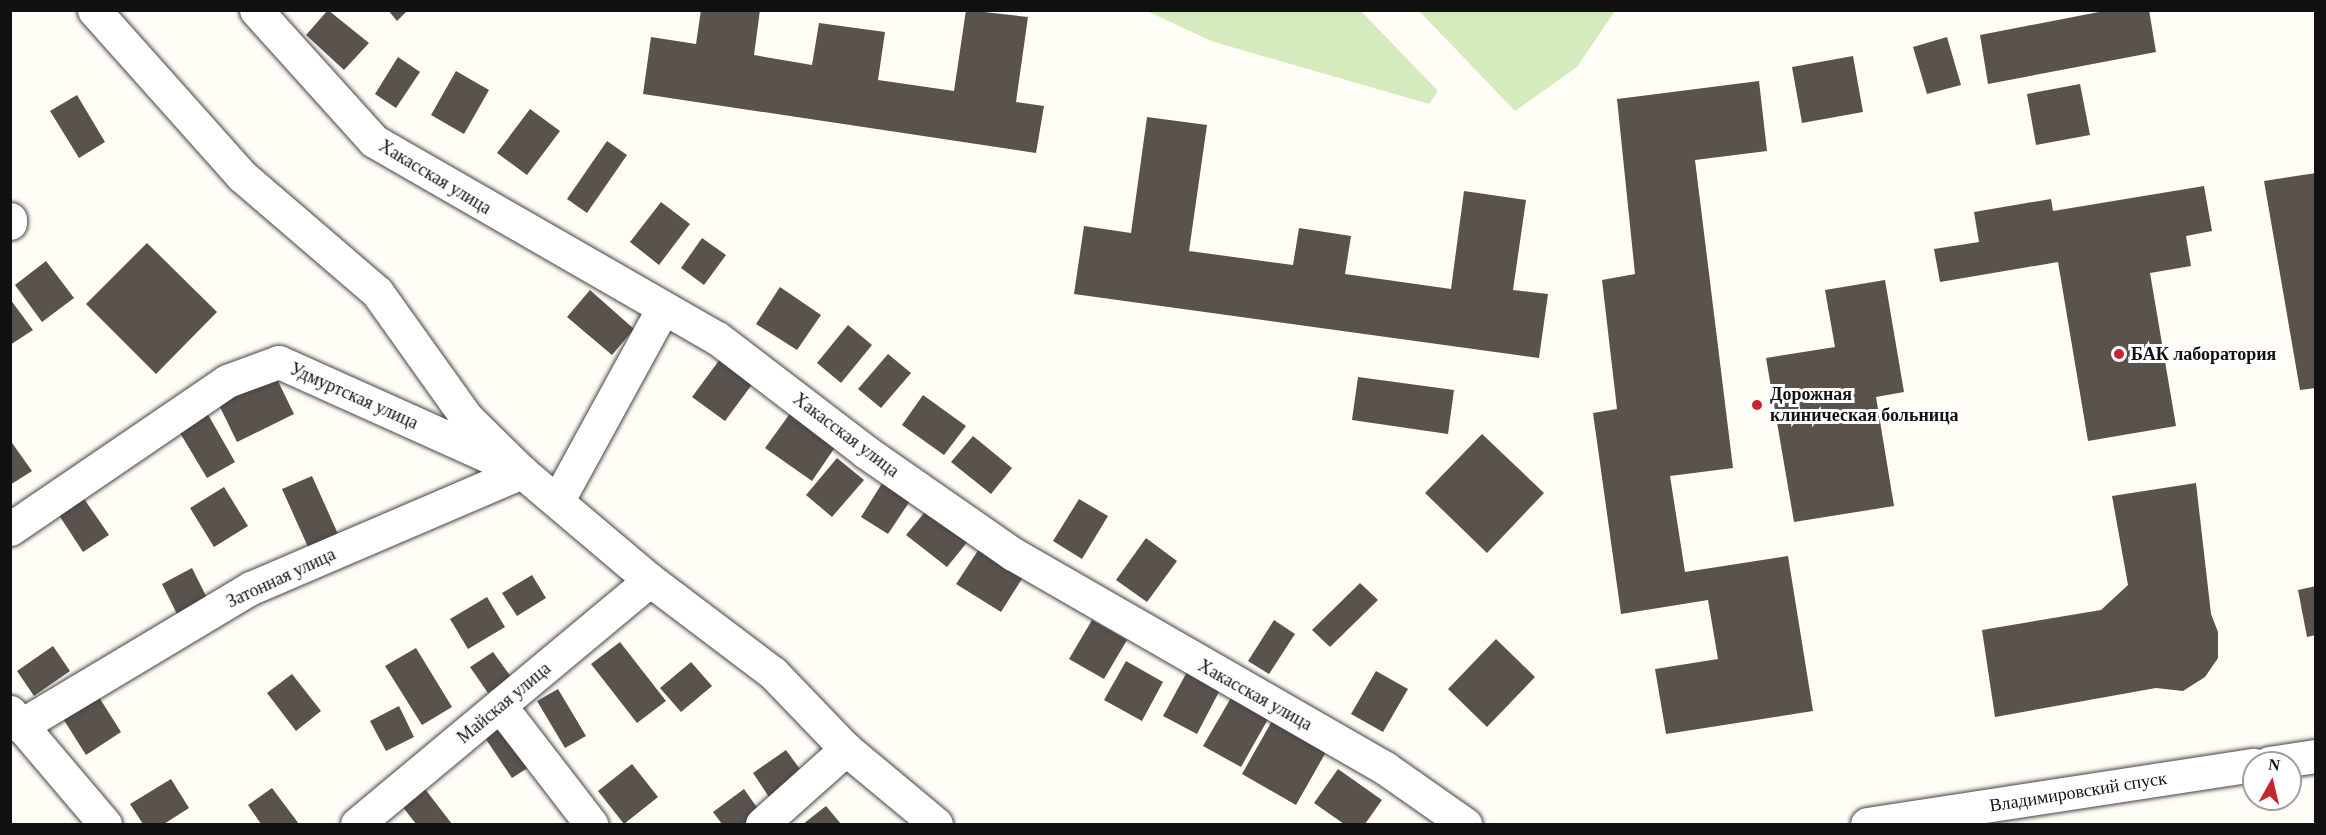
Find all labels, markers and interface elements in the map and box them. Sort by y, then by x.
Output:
street label: Хакасская улица [375,135,495,219]
place label: БАК лаборатория [2131,343,2276,365]
marker: БАК лаборатория [2112,347,2126,361]
street label: Удмуртская улица [286,358,422,434]
place label: Дорожная клиническая больница [1770,384,1959,426]
street label: Хакасская улица [789,388,903,482]
marker: Дорожная клиническая больница [1748,396,1766,414]
street label: Затонная улица [223,543,339,613]
street label: Хакасская улица [1194,655,1316,735]
street label: Майская улица [453,658,555,748]
north arrow [2242,751,2302,811]
text: N [2267,755,2281,774]
street label: Владимировский спуск [1988,767,2168,817]

